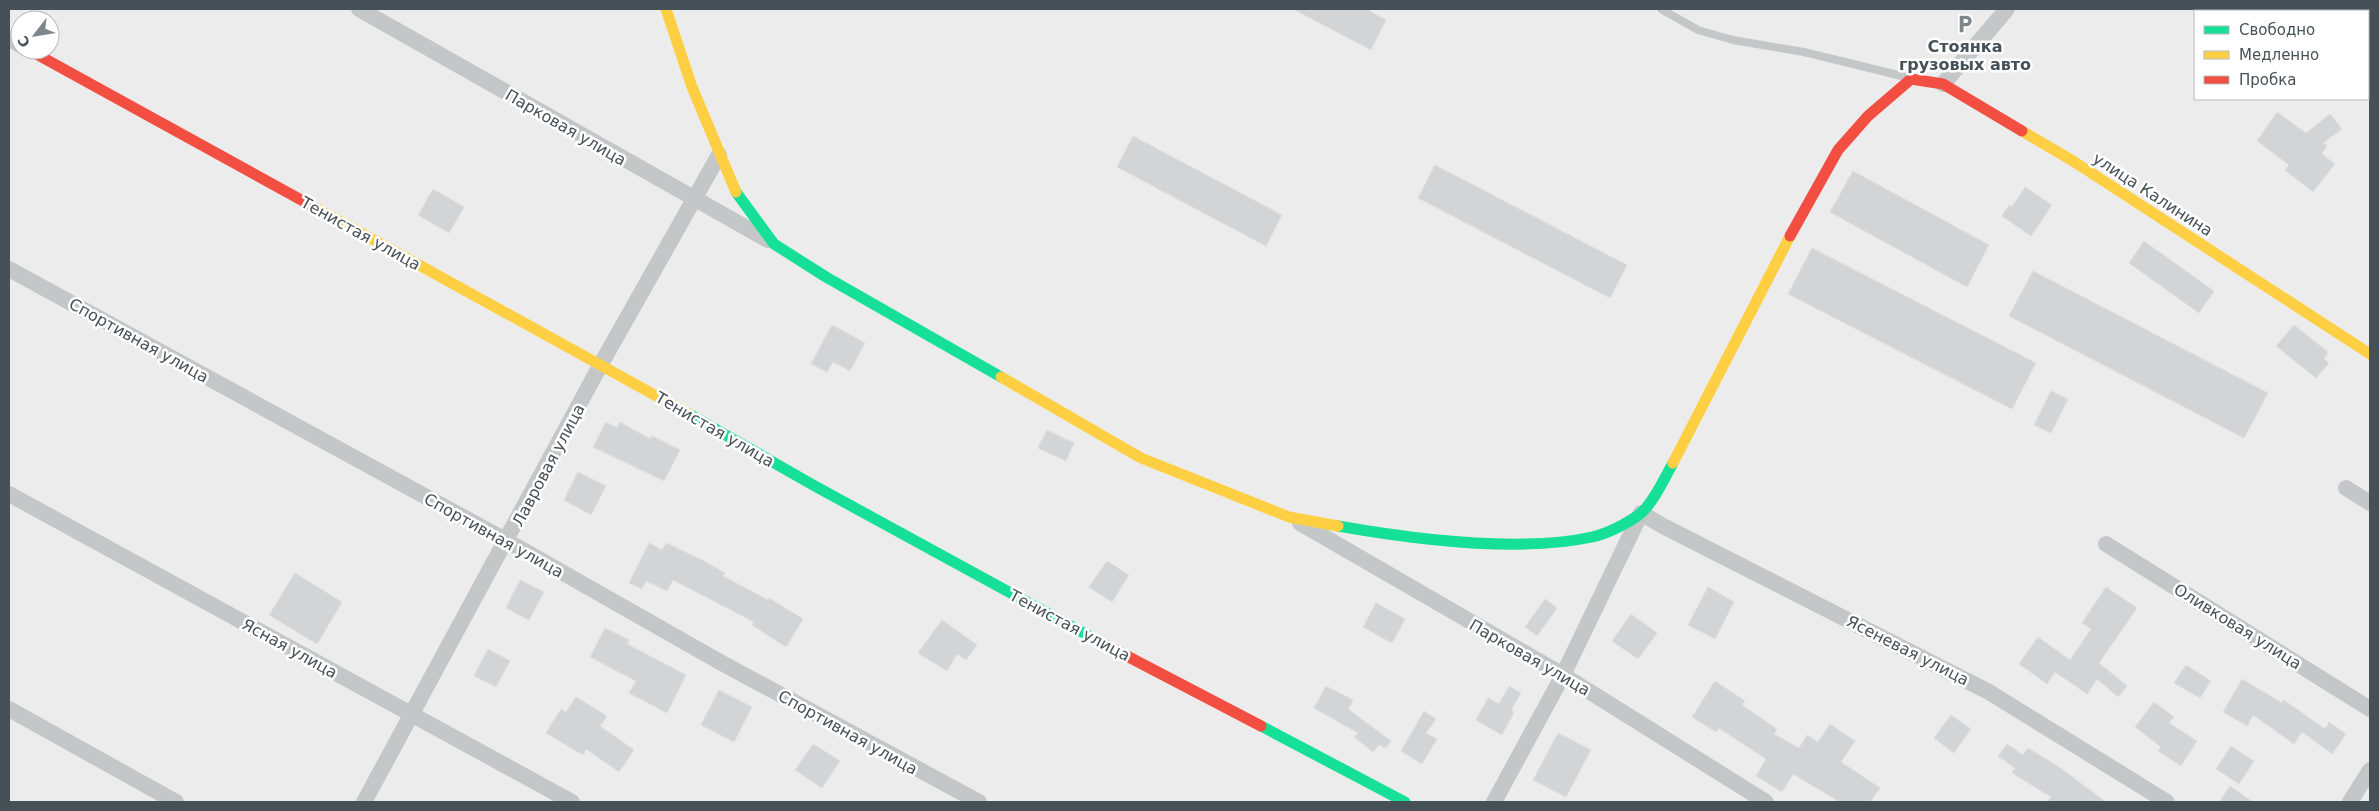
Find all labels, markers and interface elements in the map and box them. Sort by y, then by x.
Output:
north arrow [10,10,60,60]
legend [2194,10,2369,100]
parking icon: Стоянка грузовых авто [1954,13,1976,35]
text: Свободно [2239,21,2315,39]
text: С [14,33,33,50]
place label: Стоянка грузовых авто [1899,37,2031,74]
text: Медленно [2239,46,2319,64]
text: Пробка [2239,71,2296,89]
street label: Парковая улица [502,85,629,170]
street label: улица Калинина [2089,149,2216,240]
street label: Тенистая улица [297,192,424,274]
street label: Спортивная улица [66,294,212,387]
street label: Тенистая улица [651,387,777,471]
street label: Лавровая улица [508,401,589,530]
street label: Спортивная улица [421,489,567,582]
street label: Оливковая улица [2170,579,2305,673]
street label: Тенистая улица [1005,585,1133,665]
street label: Ясеневая улица [1843,611,1972,690]
street label: Ясная улица [239,615,341,682]
street label: Парковая улица [1466,615,1593,700]
street label: Спортивная улица [775,686,921,779]

